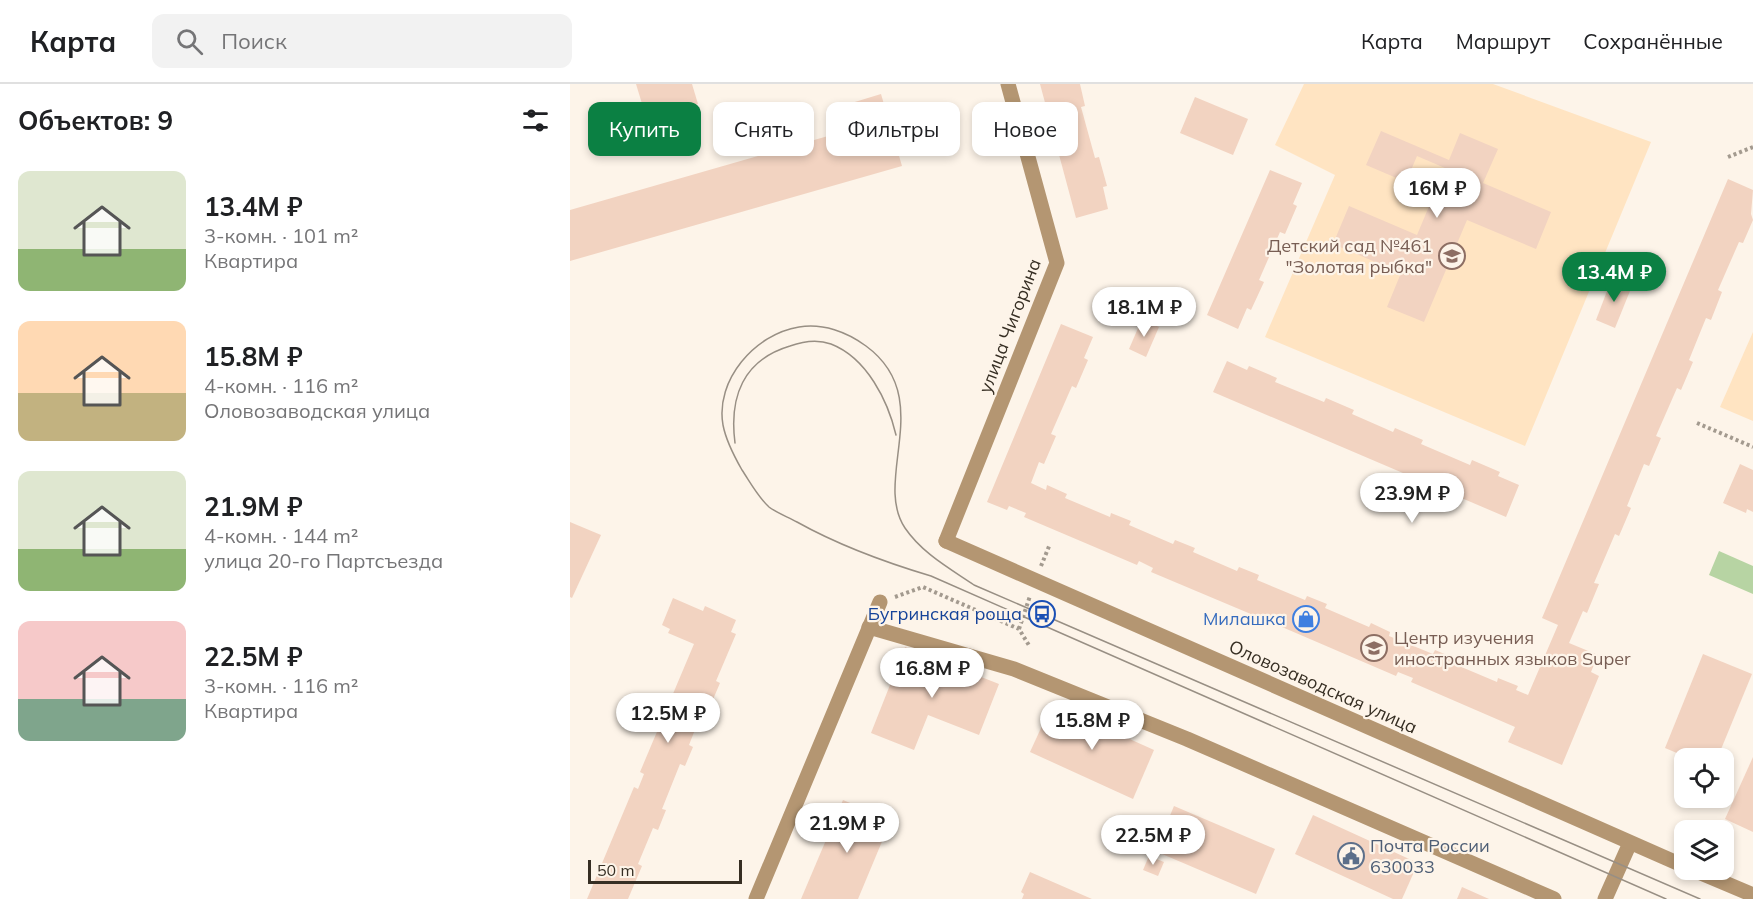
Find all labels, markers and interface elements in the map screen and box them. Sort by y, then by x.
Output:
search box [152,14,572,68]
text: Карта [30,24,116,59]
icon: search [173,25,206,58]
text: Поиск [221,27,287,55]
text: Карта [1361,28,1423,54]
text: Маршрут [1456,28,1550,54]
text: Сохранённые [1583,28,1723,54]
chip: Купить [588,102,701,156]
chip: Снять [713,102,814,156]
chip: Фильтры [826,102,960,156]
chip: Новое [972,102,1078,156]
text: Объектов: 9 [18,104,173,137]
icon: filters [519,104,552,137]
pin: 16M ₽ [1395,168,1479,219]
text: 16M ₽ [1408,175,1466,200]
text: 13.4M ₽ [204,190,303,223]
icon: home [66,195,138,267]
text: 3-комн. · 101 m² [204,223,358,248]
place label: Детский сад №461 "Золотая рыбка" [1267,234,1432,278]
school or university icon: Детский сад №461 "Золотая рыбка" [1437,241,1467,271]
text: Квартира [204,248,298,273]
pin: 13.4M ₽ [1559,252,1669,303]
street label: улица Чигорина [973,255,1046,396]
text: 13.4M ₽ [1576,259,1652,284]
pin: 18.1M ₽ [1089,287,1199,338]
text: 18.1M ₽ [1106,294,1182,319]
text: 15.8M ₽ [204,340,303,373]
icon: home [66,345,138,417]
text: 4-комн. · 116 m² [204,373,358,398]
text: Оловозаводская улица [204,398,430,423]
pin: 23.9M ₽ [1357,473,1467,524]
text: 23.9M ₽ [1374,480,1450,505]
text: 21.9M ₽ [204,490,303,523]
icon: home [66,495,138,567]
text: 4-комн. · 144 m² [204,523,358,548]
text: улица 20-го Партсъезда [204,548,443,573]
bus stop icon: Бугринская роща [1027,599,1057,629]
place label: Бугринская роща [868,602,1022,625]
shop icon: Милашка [1291,604,1321,634]
place label: Милашка [1203,607,1286,630]
place label: Центр изучения иностранных языков Super [1394,626,1631,670]
school or university icon: Центр изучения иностранных языков Super [1359,633,1389,663]
street label: Оловозаводская улица [1226,635,1421,738]
text: 22.5M ₽ [204,640,303,673]
icon: home [66,645,138,717]
pin: 16.8M ₽ [877,648,987,699]
text: 16.8M ₽ [894,655,970,680]
text: 3-комн. · 116 m² [204,673,358,698]
pin: 12.5M ₽ [613,693,723,744]
text: Квартира [204,698,298,723]
text: 12.5M ₽ [630,700,706,725]
pin: 15.8M ₽ [1037,700,1147,751]
text: 15.8M ₽ [1054,707,1130,732]
map controls [1674,748,1734,880]
button: locate [1674,748,1734,808]
pin: 21.9M ₽ [792,803,902,854]
text: 21.9M ₽ [809,810,885,835]
pin: 22.5M ₽ [1098,815,1208,866]
button: layers [1674,820,1734,880]
text: 22.5M ₽ [1115,822,1191,847]
place label: Почта России 630033 [1370,834,1490,878]
public building icon: Почта России 630033 [1336,841,1366,871]
scale bar [588,857,742,884]
text: 50 m [597,860,634,880]

